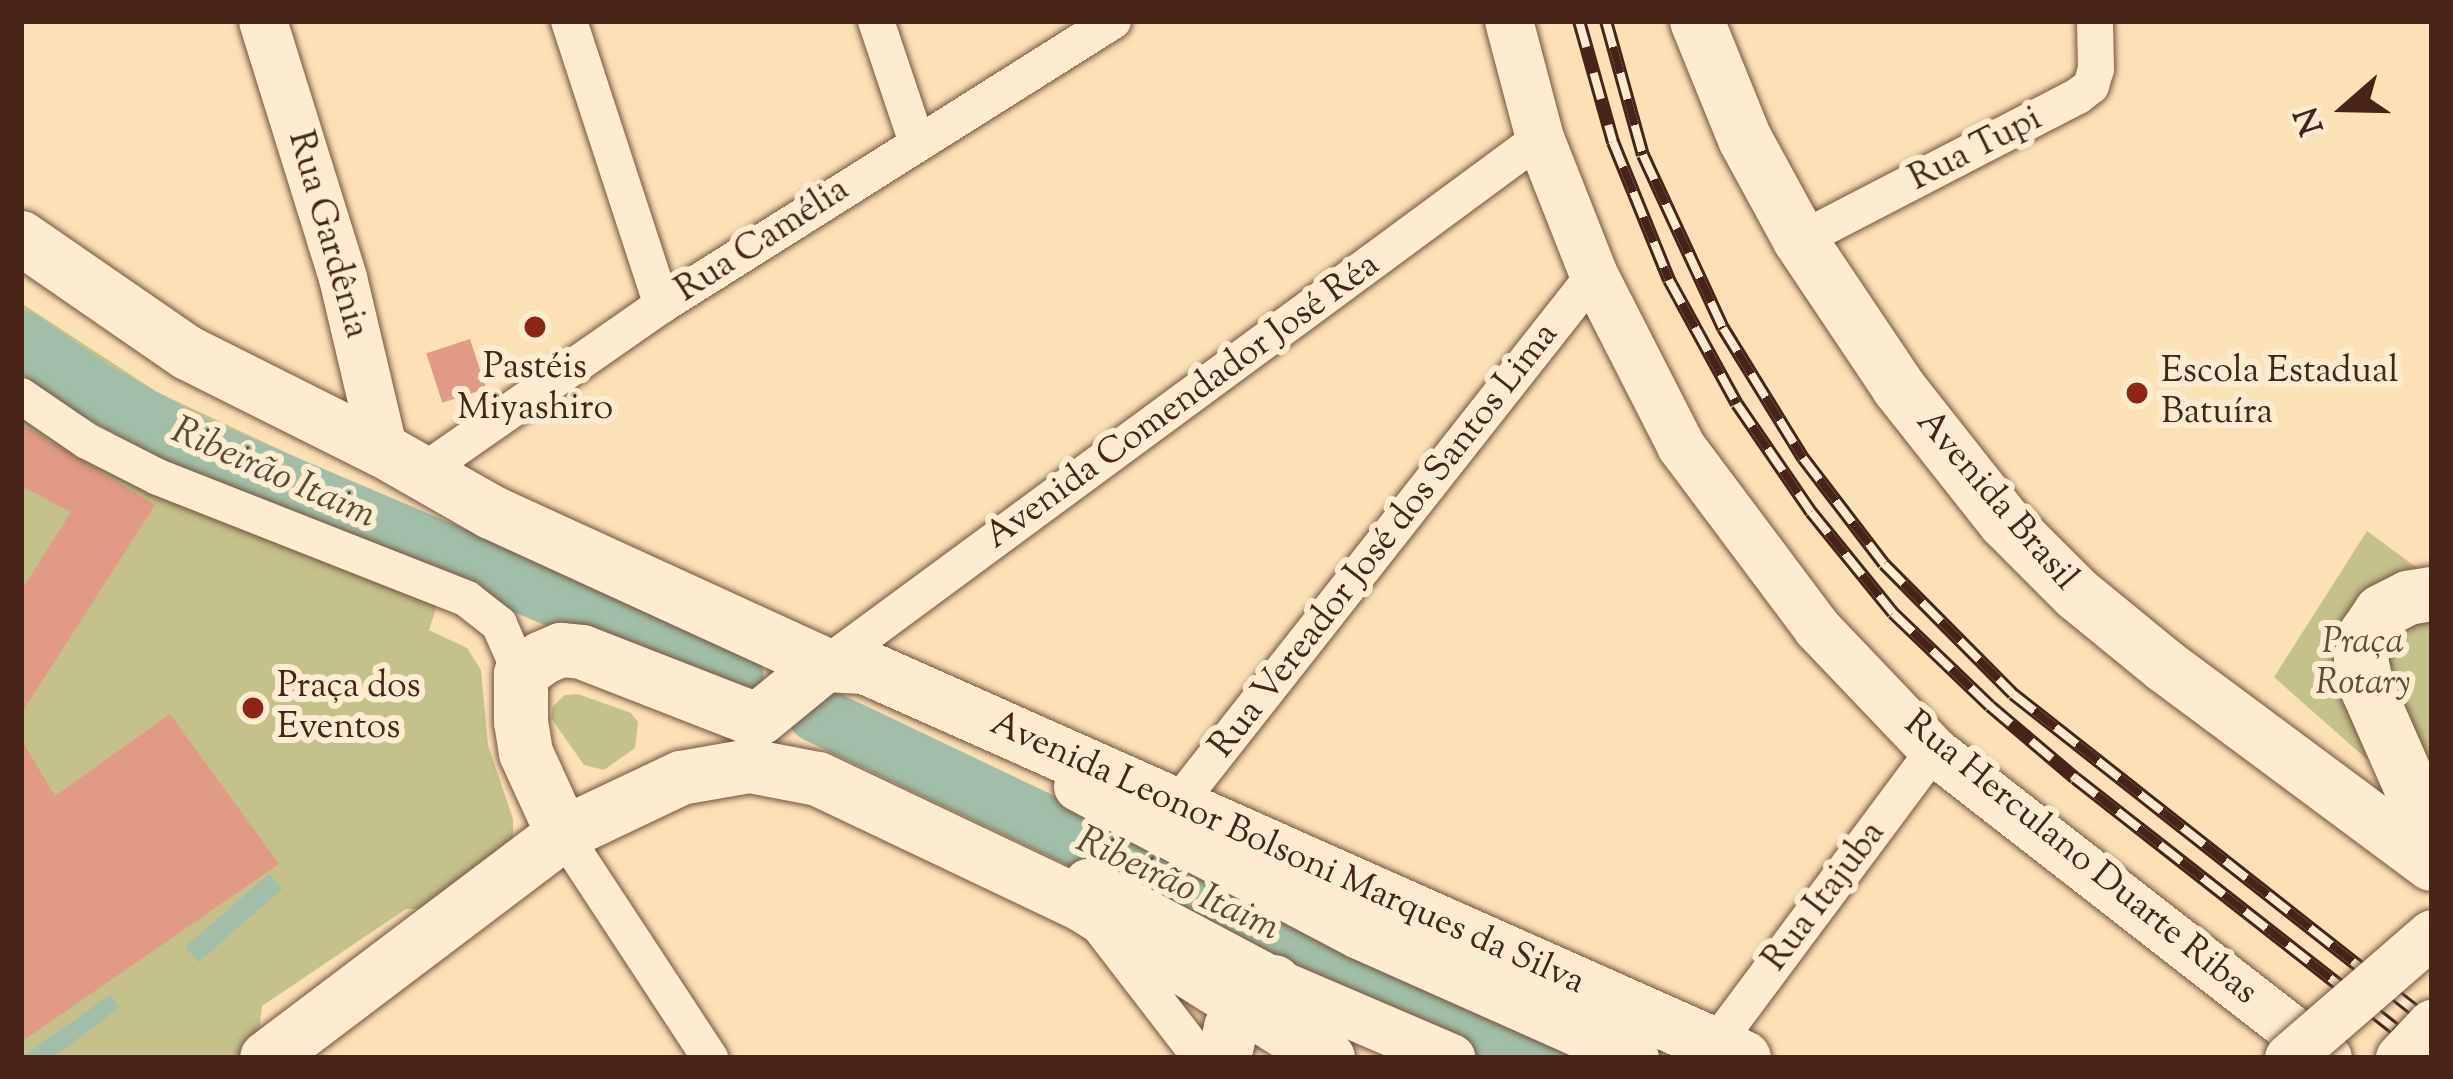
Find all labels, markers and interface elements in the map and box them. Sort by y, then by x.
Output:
north arrow [2285,48,2405,168]
street label: Rua Tupi [1903,98,2049,202]
text: N [2284,100,2338,141]
street label: Rua Gardênia [277,126,377,344]
street label: Rua Camélia [668,169,858,313]
street label: Avenida Comendador José Réa [977,244,1389,560]
marker: Pastéis Miyashiro [522,314,548,340]
street label: Rua Vereador José dos Santos Lima [1202,315,1568,767]
place label: Pastéis Miyashiro [457,346,613,431]
place label: Escola Estadual Batuíra [2161,350,2399,435]
marker: Escola Estadual Batuíra [2124,380,2150,406]
street label: Avenida Brasil [1906,402,2086,600]
water label: Ribeirão Itaim [163,409,383,541]
park label: Praça Rotary [2316,621,2410,706]
place label: Praça dos Eventos [277,665,421,750]
marker: Praça dos Eventos [240,695,266,721]
street label: Avenida Leonor Bolsoni Marques da Silva [983,703,1591,1005]
street label: Rua Herculano Duarte Ribas [1895,703,2265,1015]
street label: Rua Itajuba [1755,813,1895,981]
water label: Ribeirão Itaim [1068,819,1286,953]

